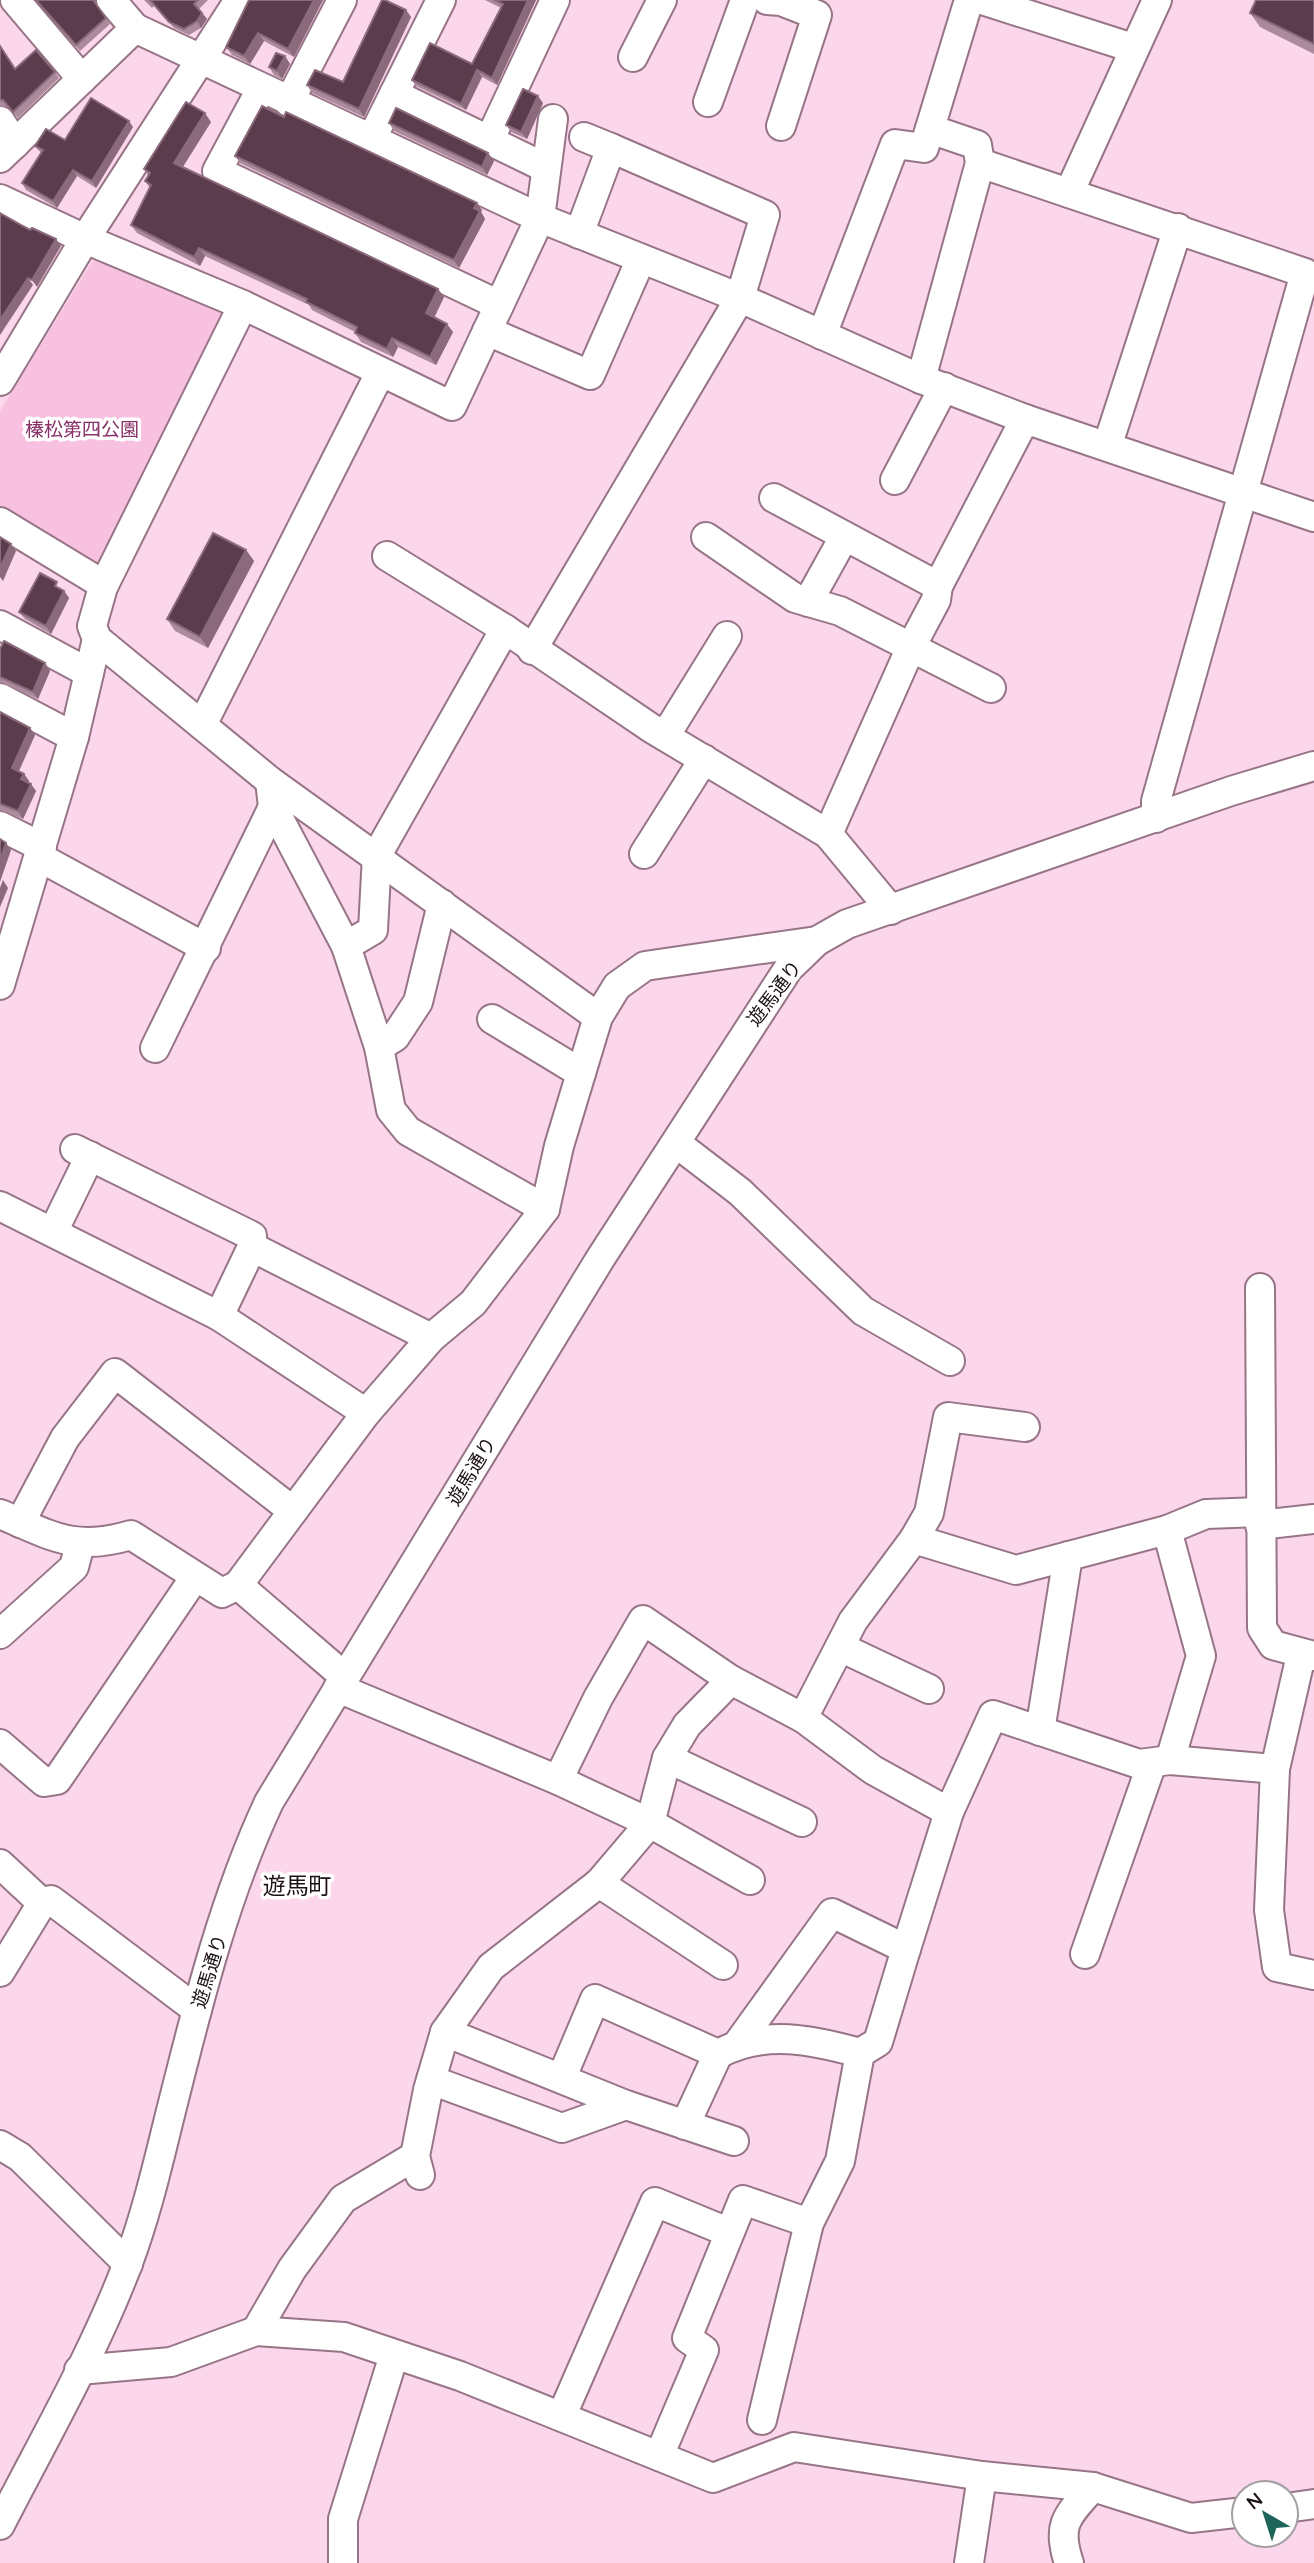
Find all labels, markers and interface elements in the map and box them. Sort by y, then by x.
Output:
park label: 榛松第四公園 [25,417,139,441]
street label: 遊馬通り [742,955,806,1031]
street label: 遊馬通り [441,1432,501,1510]
district label: 遊馬町 [263,1871,332,1900]
street label: 遊馬通り [186,1931,232,2011]
north arrow [1230,2479,1300,2549]
text: N [1241,2487,1267,2515]

